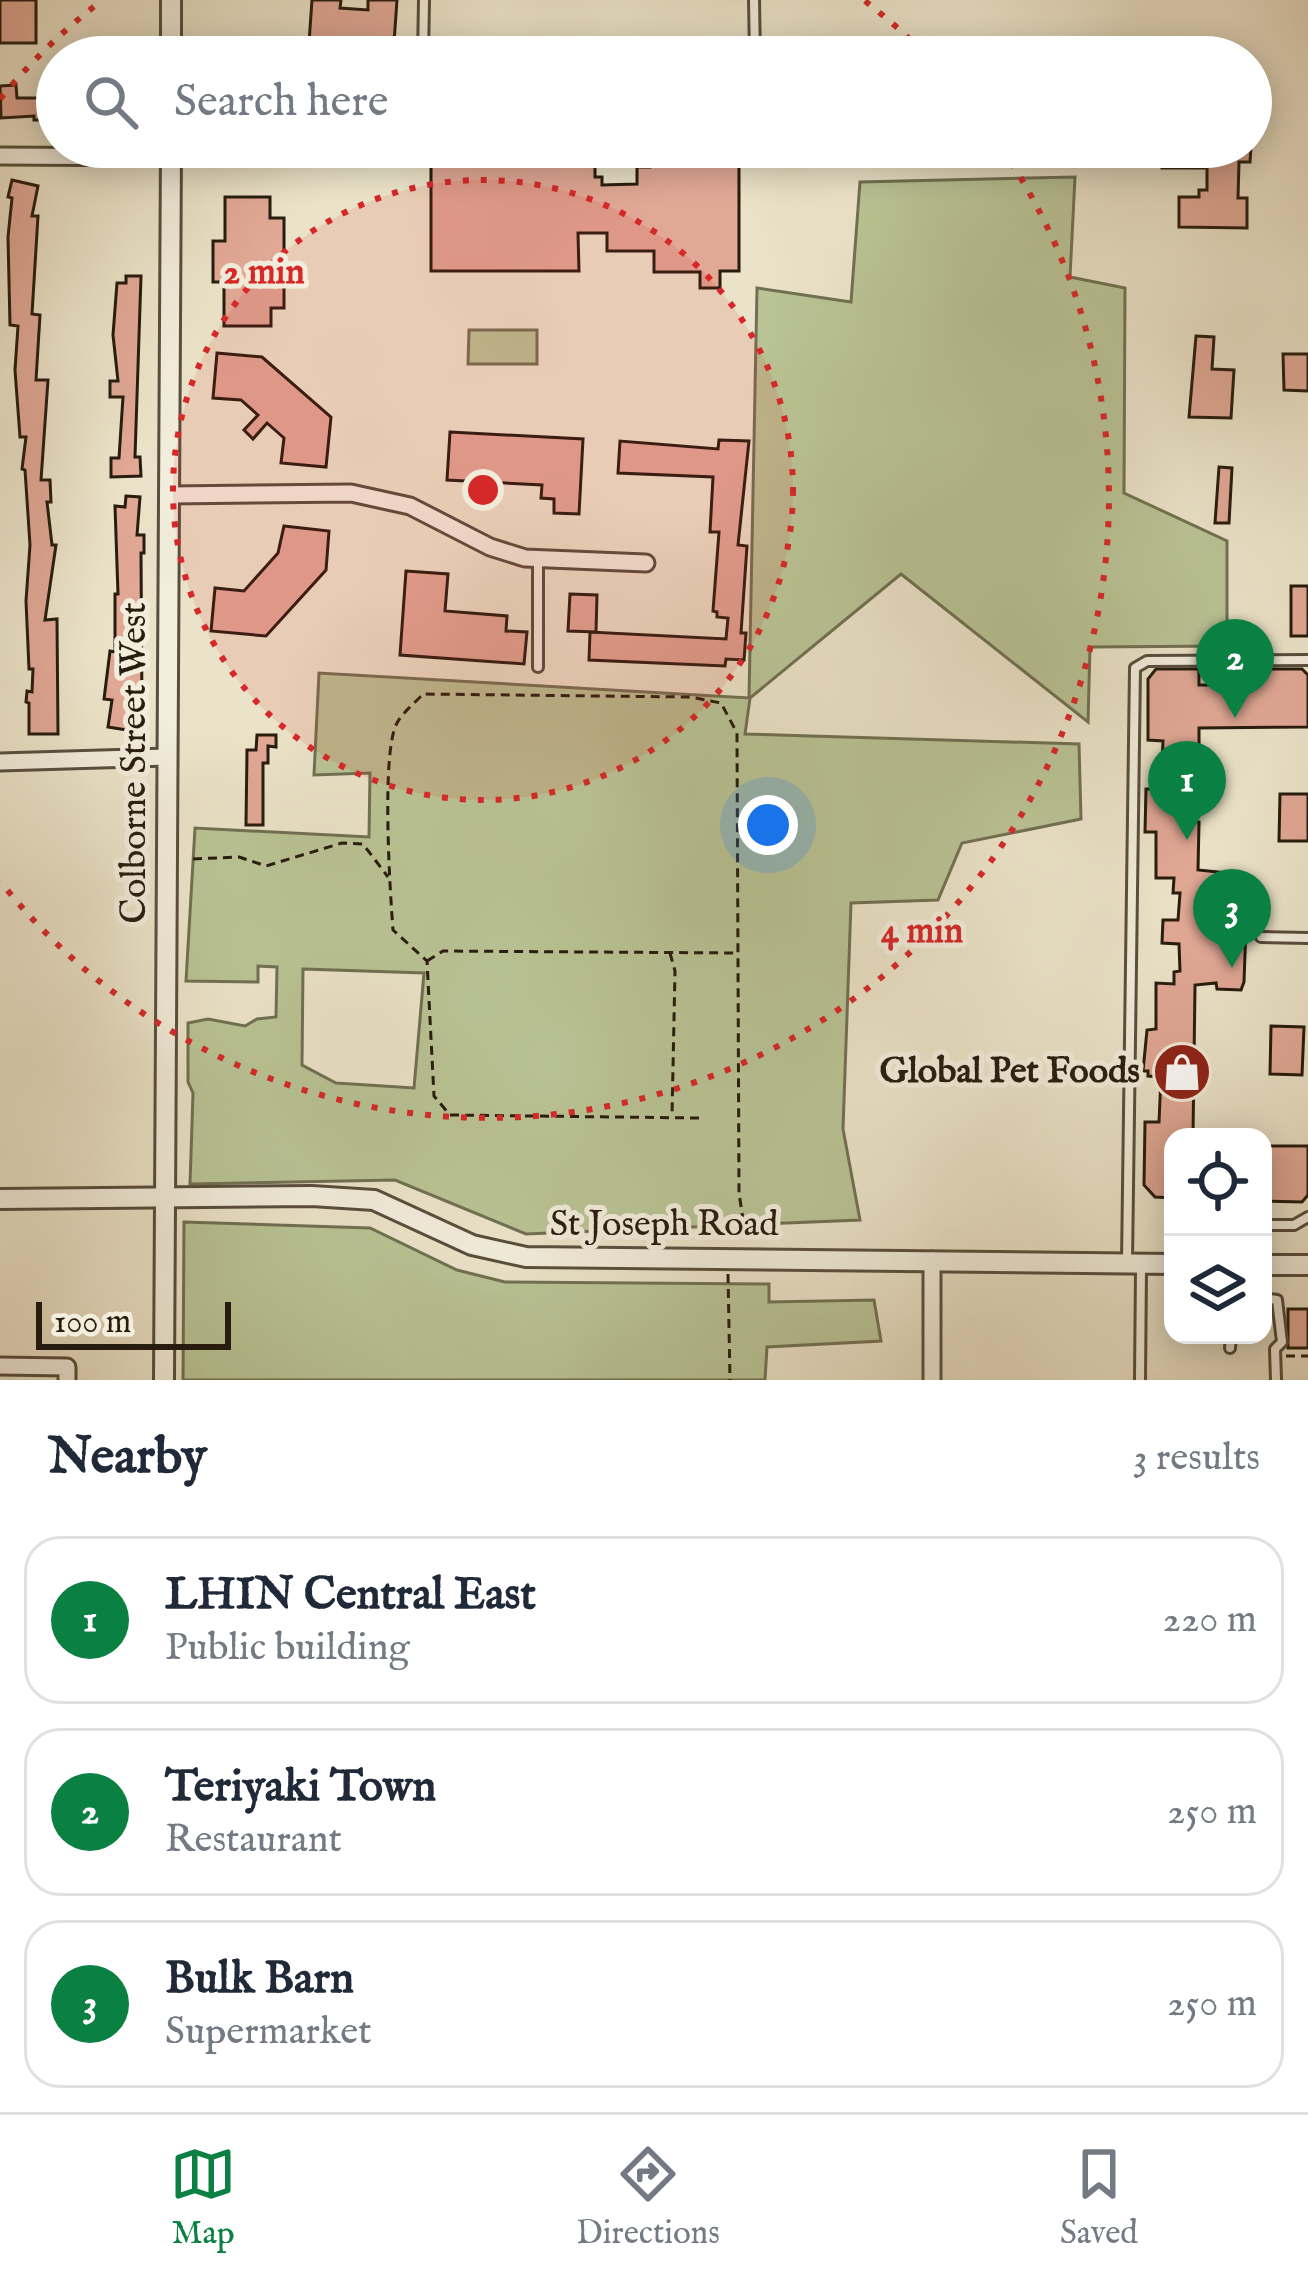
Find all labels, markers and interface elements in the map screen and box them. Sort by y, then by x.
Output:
search box [36,36,1272,168]
icon: search [78,69,144,135]
text: Search here [174,74,388,131]
text: 2 min [223,250,305,296]
centre of rings [462,469,504,511]
street label: Colborne Street West [112,602,158,924]
pin: 2 [1196,619,1274,718]
pin: 1 [1148,741,1226,840]
your location [738,795,798,855]
pin: 3 [1193,869,1271,968]
text: 4 min [881,909,963,955]
shop icon: Global Pet Foods [1151,1041,1213,1103]
place label: Global Pet Foods [880,1049,1140,1095]
map controls [1164,1128,1272,1344]
button: locate [1164,1128,1272,1236]
street label: St Joseph Road [550,1202,779,1248]
button: layers [1164,1236,1272,1344]
scale bar [36,1296,231,1349]
text: 100 m [54,1302,131,1344]
text: Nearby [48,1426,207,1491]
text: 3 results [1133,1434,1260,1483]
text: LHIN Central East [165,1567,536,1624]
text: 1 [83,1596,97,1645]
text: 220 m [1163,1596,1257,1645]
text: Public building [165,1624,410,1673]
text: Teriyaki Town [165,1759,436,1816]
text: 2 [81,1788,99,1837]
text: 250 m [1167,1788,1257,1837]
text: Restaurant [165,1816,342,1865]
text: Bulk Barn [165,1951,354,2008]
text: 3 [83,1980,97,2029]
text: 250 m [1167,1980,1257,2029]
text: Supermarket [165,2008,372,2057]
tab: Map [170,2141,236,2255]
tab: Directions [576,2141,720,2255]
tab: Saved [1060,2141,1138,2255]

